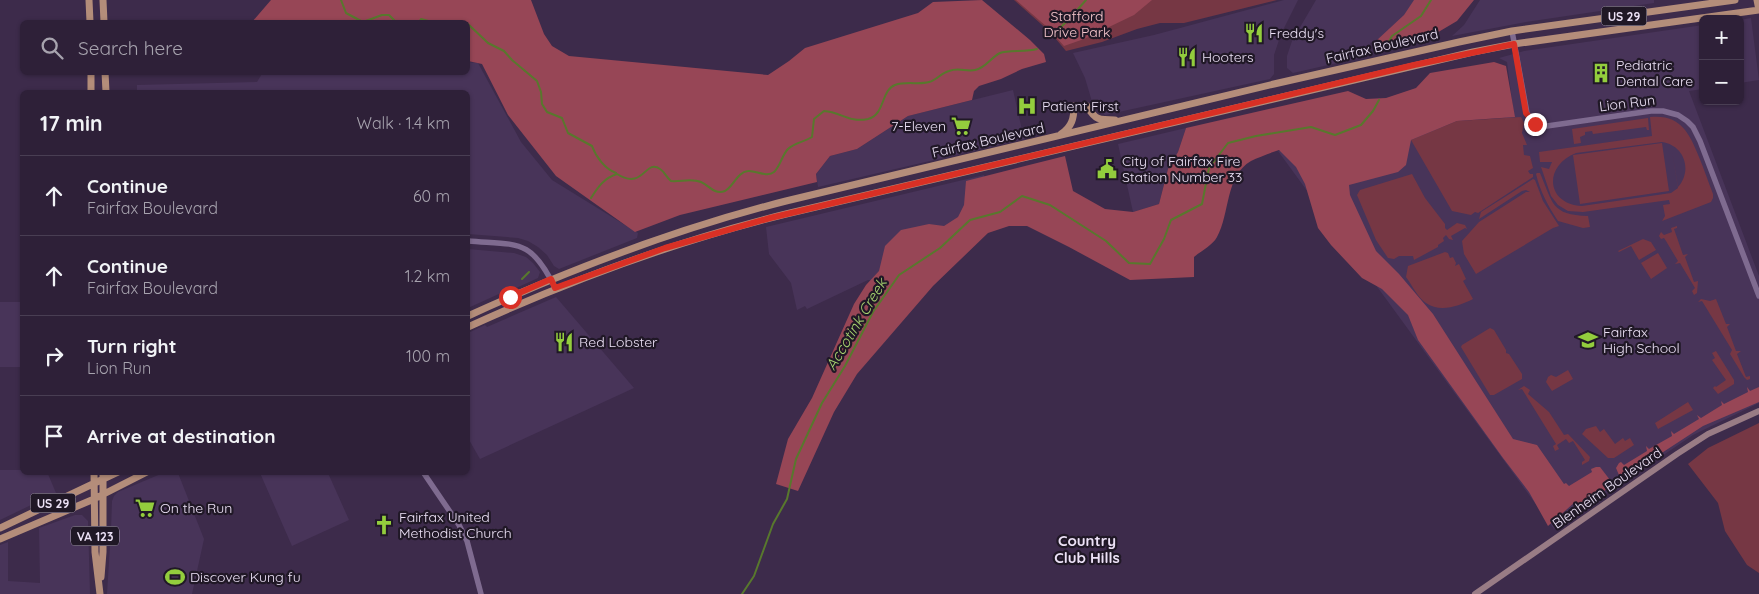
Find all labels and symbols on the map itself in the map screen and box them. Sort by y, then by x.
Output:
park label: Stafford Drive Park [1043,7,1111,41]
road number: US 29 [1602,7,1646,26]
restaurant icon: Freddy's [1243,22,1265,44]
place label: Freddy's [1269,24,1324,42]
street label: Fairfax Boulevard [1324,24,1440,68]
restaurant icon: Hooters [1176,46,1198,68]
place label: Hooters [1202,48,1254,66]
place label: Pediatric Dental Care [1616,56,1693,90]
building icon: Pediatric Dental Care [1590,62,1612,84]
street label: Lion Run [1598,91,1656,115]
hospital icon: Patient First [1016,95,1038,117]
place label: Patient First [1042,97,1119,115]
route end [1524,113,1547,136]
supermarket icon: 7-Eleven [950,115,972,137]
place label: 7-Eleven [891,117,946,135]
street label: Fairfax Boulevard [930,118,1046,162]
place label: City of Fairfax Fire Station Number 33 [1122,152,1242,186]
public building icon: City of Fairfax Fire Station Number 33 [1096,158,1118,180]
water label: Accotink Creek [821,273,892,373]
route start [499,286,522,309]
place label: Fairfax High School [1603,323,1680,357]
school or university icon: Fairfax High School [1577,329,1599,351]
restaurant icon: Red Lobster [553,331,575,353]
place label: Red Lobster [579,333,658,351]
street label: Blenheim Boulevard [1549,443,1665,533]
road number: US 29 [30,493,76,512]
supermarket icon: On the Run [134,497,156,519]
place label: On the Run [160,499,232,517]
place label: Fairfax United Methodist Church [399,508,512,542]
church icon: Fairfax United Methodist Church [373,514,395,536]
road number: VA 123 [71,526,119,546]
district label: Country Club Hills [1054,531,1120,567]
sports icon: Discover Kung fu [164,566,186,588]
place label: Discover Kung fu [190,568,301,586]

